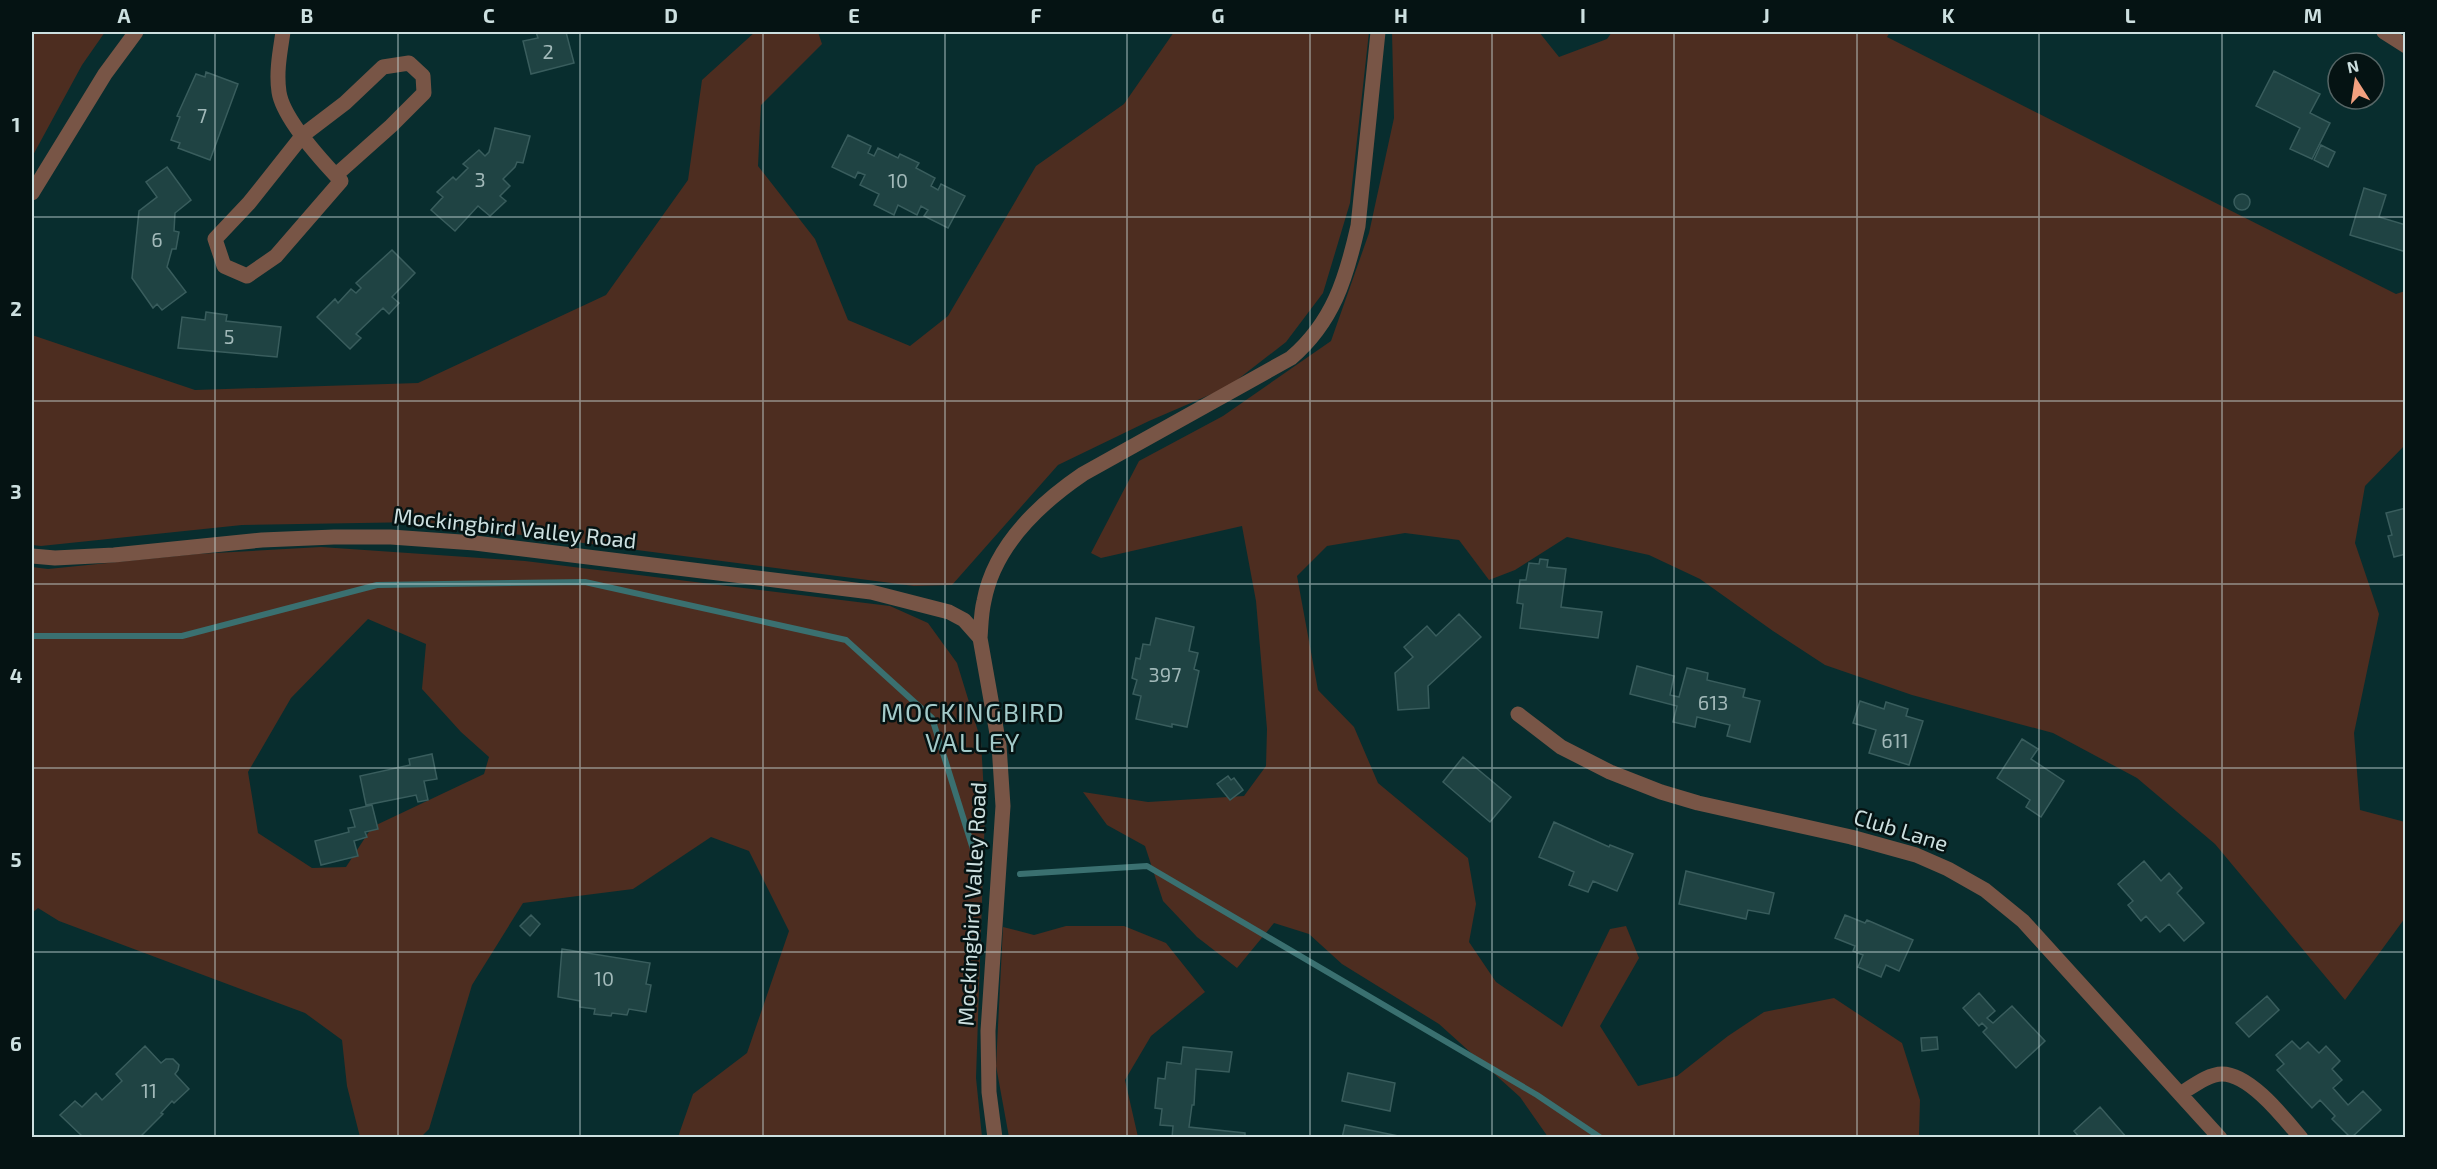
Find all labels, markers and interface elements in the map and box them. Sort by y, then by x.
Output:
text: A [117,3,131,27]
text: B [301,3,313,27]
text: C [483,3,495,27]
text: D [664,3,678,27]
text: E [848,3,860,27]
text: F [1030,3,1042,27]
text: G [1212,3,1224,27]
text: H [1394,3,1408,27]
text: I [1580,3,1586,27]
text: J [1762,3,1770,27]
text: K [1942,3,1955,27]
text: L [2125,3,2136,27]
text: M [2304,3,2322,27]
house number: 2 [542,39,554,63]
north arrow [2326,51,2386,111]
text: N [2345,55,2360,76]
house number: 7 [197,103,207,127]
text: 1 [12,112,20,136]
house number: 3 [474,167,486,191]
house number: 10 [888,168,908,192]
house number: 6 [151,227,163,251]
text: 2 [10,296,22,320]
house number: 5 [224,324,234,348]
text: 3 [10,479,22,503]
street label: Mockingbird Valley Road [392,501,638,553]
house number: 397 [1149,662,1181,686]
text: 4 [10,663,23,687]
house number: 613 [1698,690,1728,714]
district label: MOCKINGBIRD VALLEY [881,696,1065,757]
house number: 611 [1881,728,1909,752]
street label: Mockingbird Valley Road [952,781,990,1027]
street label: Club Lane [1851,802,1951,856]
text: 5 [10,847,22,871]
house number: 10 [594,966,614,990]
text: 6 [10,1031,22,1055]
house number: 11 [141,1078,157,1102]

